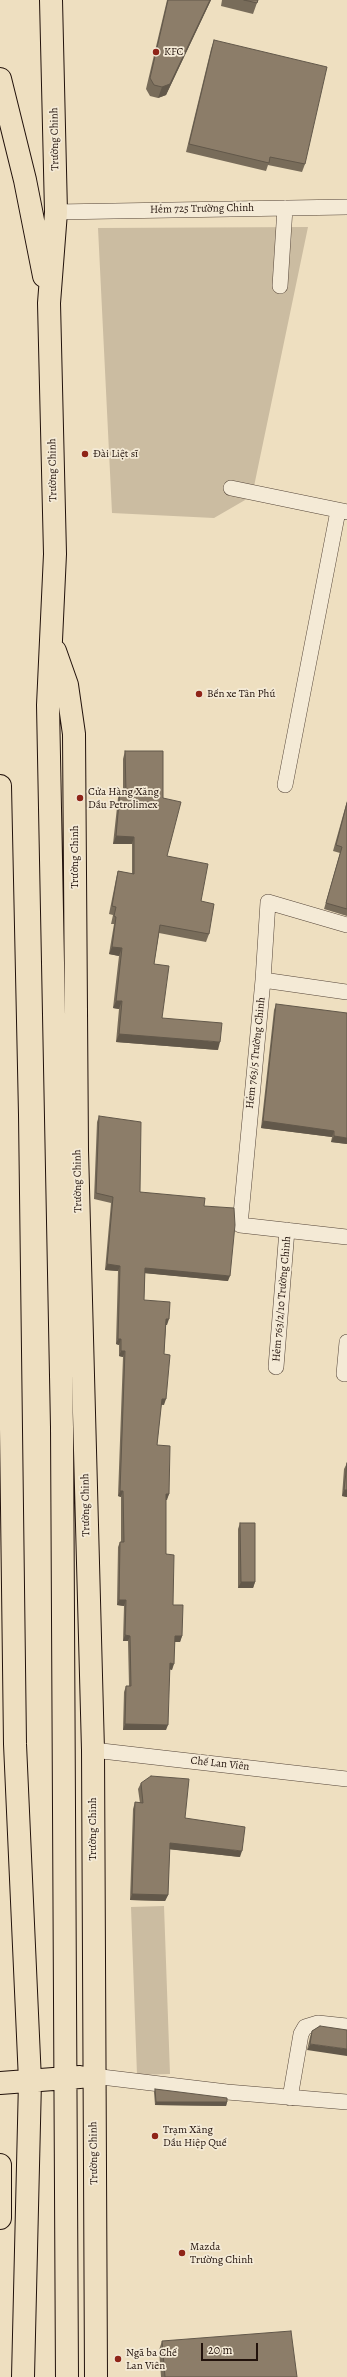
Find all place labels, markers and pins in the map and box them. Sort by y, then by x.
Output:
place label: KFC [164,45,183,59]
marker: KFC [151,47,161,57]
place label: Đài Liệt sĩ [93,447,138,461]
marker: Đài Liệt sĩ [80,449,90,459]
place label: Bến xe Tân Phú [207,687,275,701]
marker: Bến xe Tân Phú [194,689,204,699]
place label: Cửa Hàng Xăng Dầu Petrolimex [88,785,159,811]
marker: Cửa Hàng Xăng Dầu Petrolimex [75,793,85,803]
place label: Trạm Xăng Dầu Hiệp Quế [163,2123,227,2149]
marker: Trạm Xăng Dầu Hiệp Quế [150,2131,160,2141]
place label: Mazda Trường Chinh [190,2240,253,2266]
marker: Mazda Trường Chinh [177,2248,187,2258]
place label: Ngã ba Chế Lan Viên [126,2346,177,2372]
marker: Ngã ba Chế Lan Viên [113,2354,123,2364]

